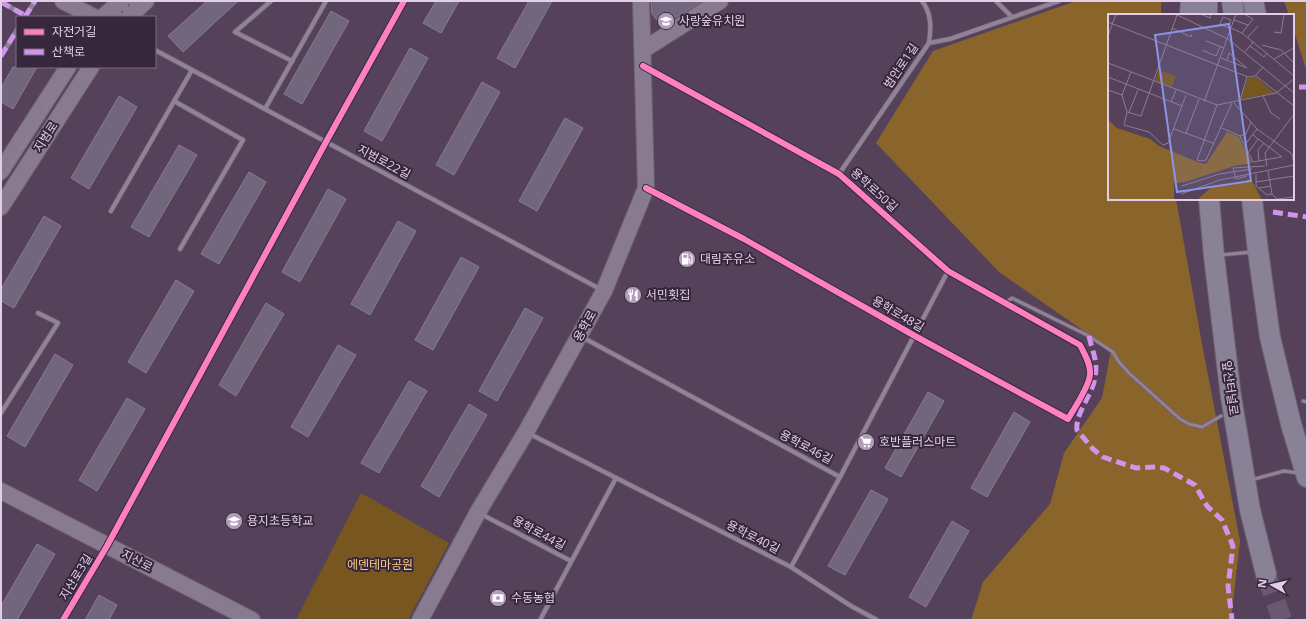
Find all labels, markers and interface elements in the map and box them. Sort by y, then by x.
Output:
school or university icon: 사랑숲유치원 [656,11,676,31]
place label: 사랑숲유치원 [679,12,745,29]
inset map [1108,14,1294,200]
legend [16,16,156,68]
text: 자전거길 [52,23,96,40]
street label: 범안로1길 [879,40,922,92]
text: 산책로 [52,43,85,60]
street label: 지범로 [29,118,62,155]
street label: 지범로22길 [355,140,414,183]
street label: 용학로50길 [847,164,902,215]
fuel station icon: 대림주유소 [677,249,697,269]
place label: 대림주유소 [700,250,755,267]
restaurant icon: 서민횟집 [623,285,643,305]
place label: 서민횟집 [646,286,690,303]
street label: 용학로48길 [869,292,928,335]
street label: 용학로 [569,307,600,344]
street label: 앞산터널로 [1218,359,1243,416]
street label: 용학로46길 [777,425,836,468]
supermarket icon: 호반플러스마트 [856,432,876,452]
place label: 호반플러스마트 [879,433,956,450]
school or university icon: 용지초등학교 [224,511,244,531]
street label: 용학로44길 [510,511,569,554]
place label: 용지초등학교 [247,512,313,529]
street label: 용학로40길 [724,516,783,557]
street label: 지산로 [119,545,156,576]
street label: 지산로3길 [55,550,96,603]
park label: 에덴테마공원 [347,556,413,573]
north arrow [1252,565,1292,605]
text: N [1254,578,1270,589]
bank icon: 수동농협 [488,588,508,608]
place label: 수동농협 [511,589,555,606]

